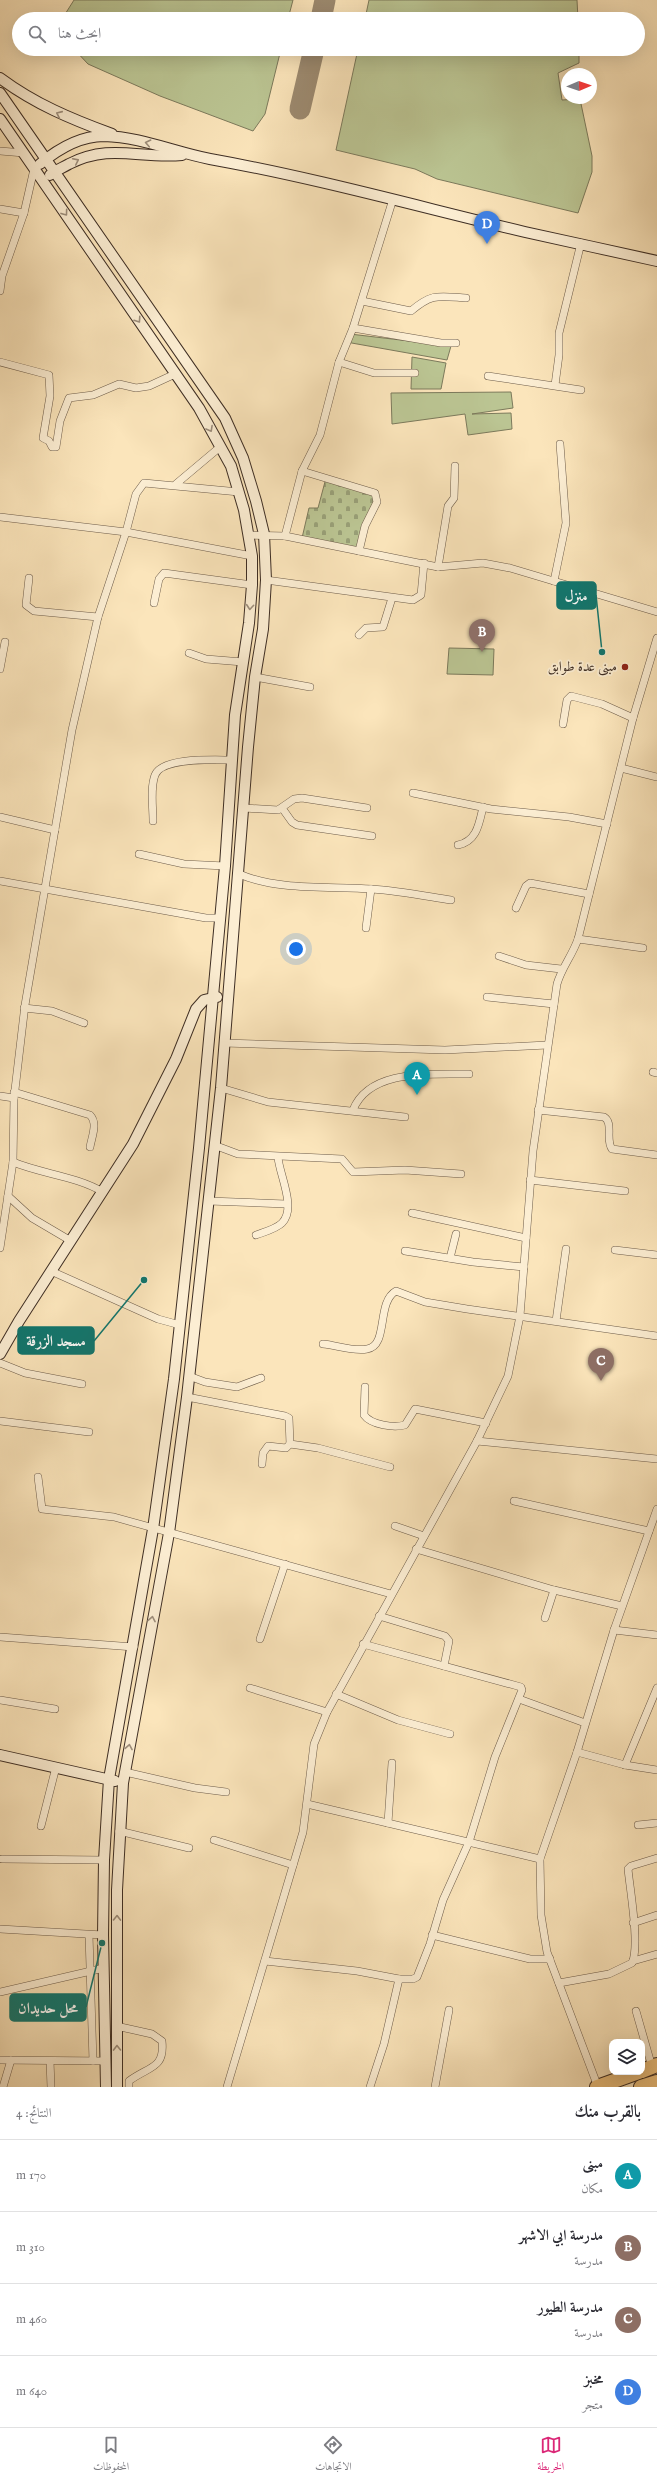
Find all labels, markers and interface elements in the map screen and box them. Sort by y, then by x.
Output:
search box [12,12,645,56]
icon: search [26,23,48,45]
text: ابحث هنا [58,24,101,43]
north arrow [561,68,597,104]
one-way arrow [55,110,62,118]
one-way arrow [145,139,151,147]
one-way arrow [71,158,79,166]
one-way arrow [60,209,68,216]
pin: D [474,211,500,244]
one-way arrow [134,316,141,323]
one-way arrow [206,424,213,432]
callout: منزل [557,582,596,609]
text: منزل [564,587,588,606]
one-way arrow [246,604,255,610]
pin: B [469,619,495,652]
place label: مبنى عدة طوابق [548,658,617,676]
marker: مبنى عدة طوابق [620,662,630,672]
your location [286,939,306,959]
pin: A [404,1062,430,1095]
callout: مسجد الزرقة [18,1327,94,1354]
text: مسجد الزرقة [26,1332,86,1351]
pin: C [588,1348,614,1381]
one-way arrow [148,1616,156,1622]
one-way arrow [125,1744,133,1750]
one-way arrow [113,1915,121,1921]
callout: محل حديدان [10,1994,86,2021]
text: محل حديدان [18,1999,79,2019]
map controls [609,2039,645,2075]
button: layers [609,2039,645,2075]
one-way arrow [113,2045,121,2051]
text: بالقرب منك [574,2102,641,2123]
text: النتائج: 4 [16,2105,51,2122]
text: مبنى [583,2154,603,2173]
text: 170 m [16,2167,46,2184]
text: A [624,2167,632,2184]
text: مكان [581,2181,603,2198]
text: مدرسة ابي الاشهر [519,2226,603,2245]
text: 310 m [16,2239,45,2256]
text: B [624,2239,632,2256]
text: مدرسة [574,2253,603,2270]
text: مدرسة الطيور [538,2298,603,2317]
text: 460 m [16,2311,47,2328]
text: C [623,2311,633,2328]
text: مدرسة [574,2325,603,2342]
text: مخبز [584,2370,603,2389]
text: 640 m [16,2383,47,2400]
text: D [623,2383,633,2400]
text: متجر [582,2397,603,2414]
tab: المحفوظات [93,2434,129,2477]
tab: الاتجاهات [315,2434,352,2477]
tab: الخريطة [537,2434,564,2477]

